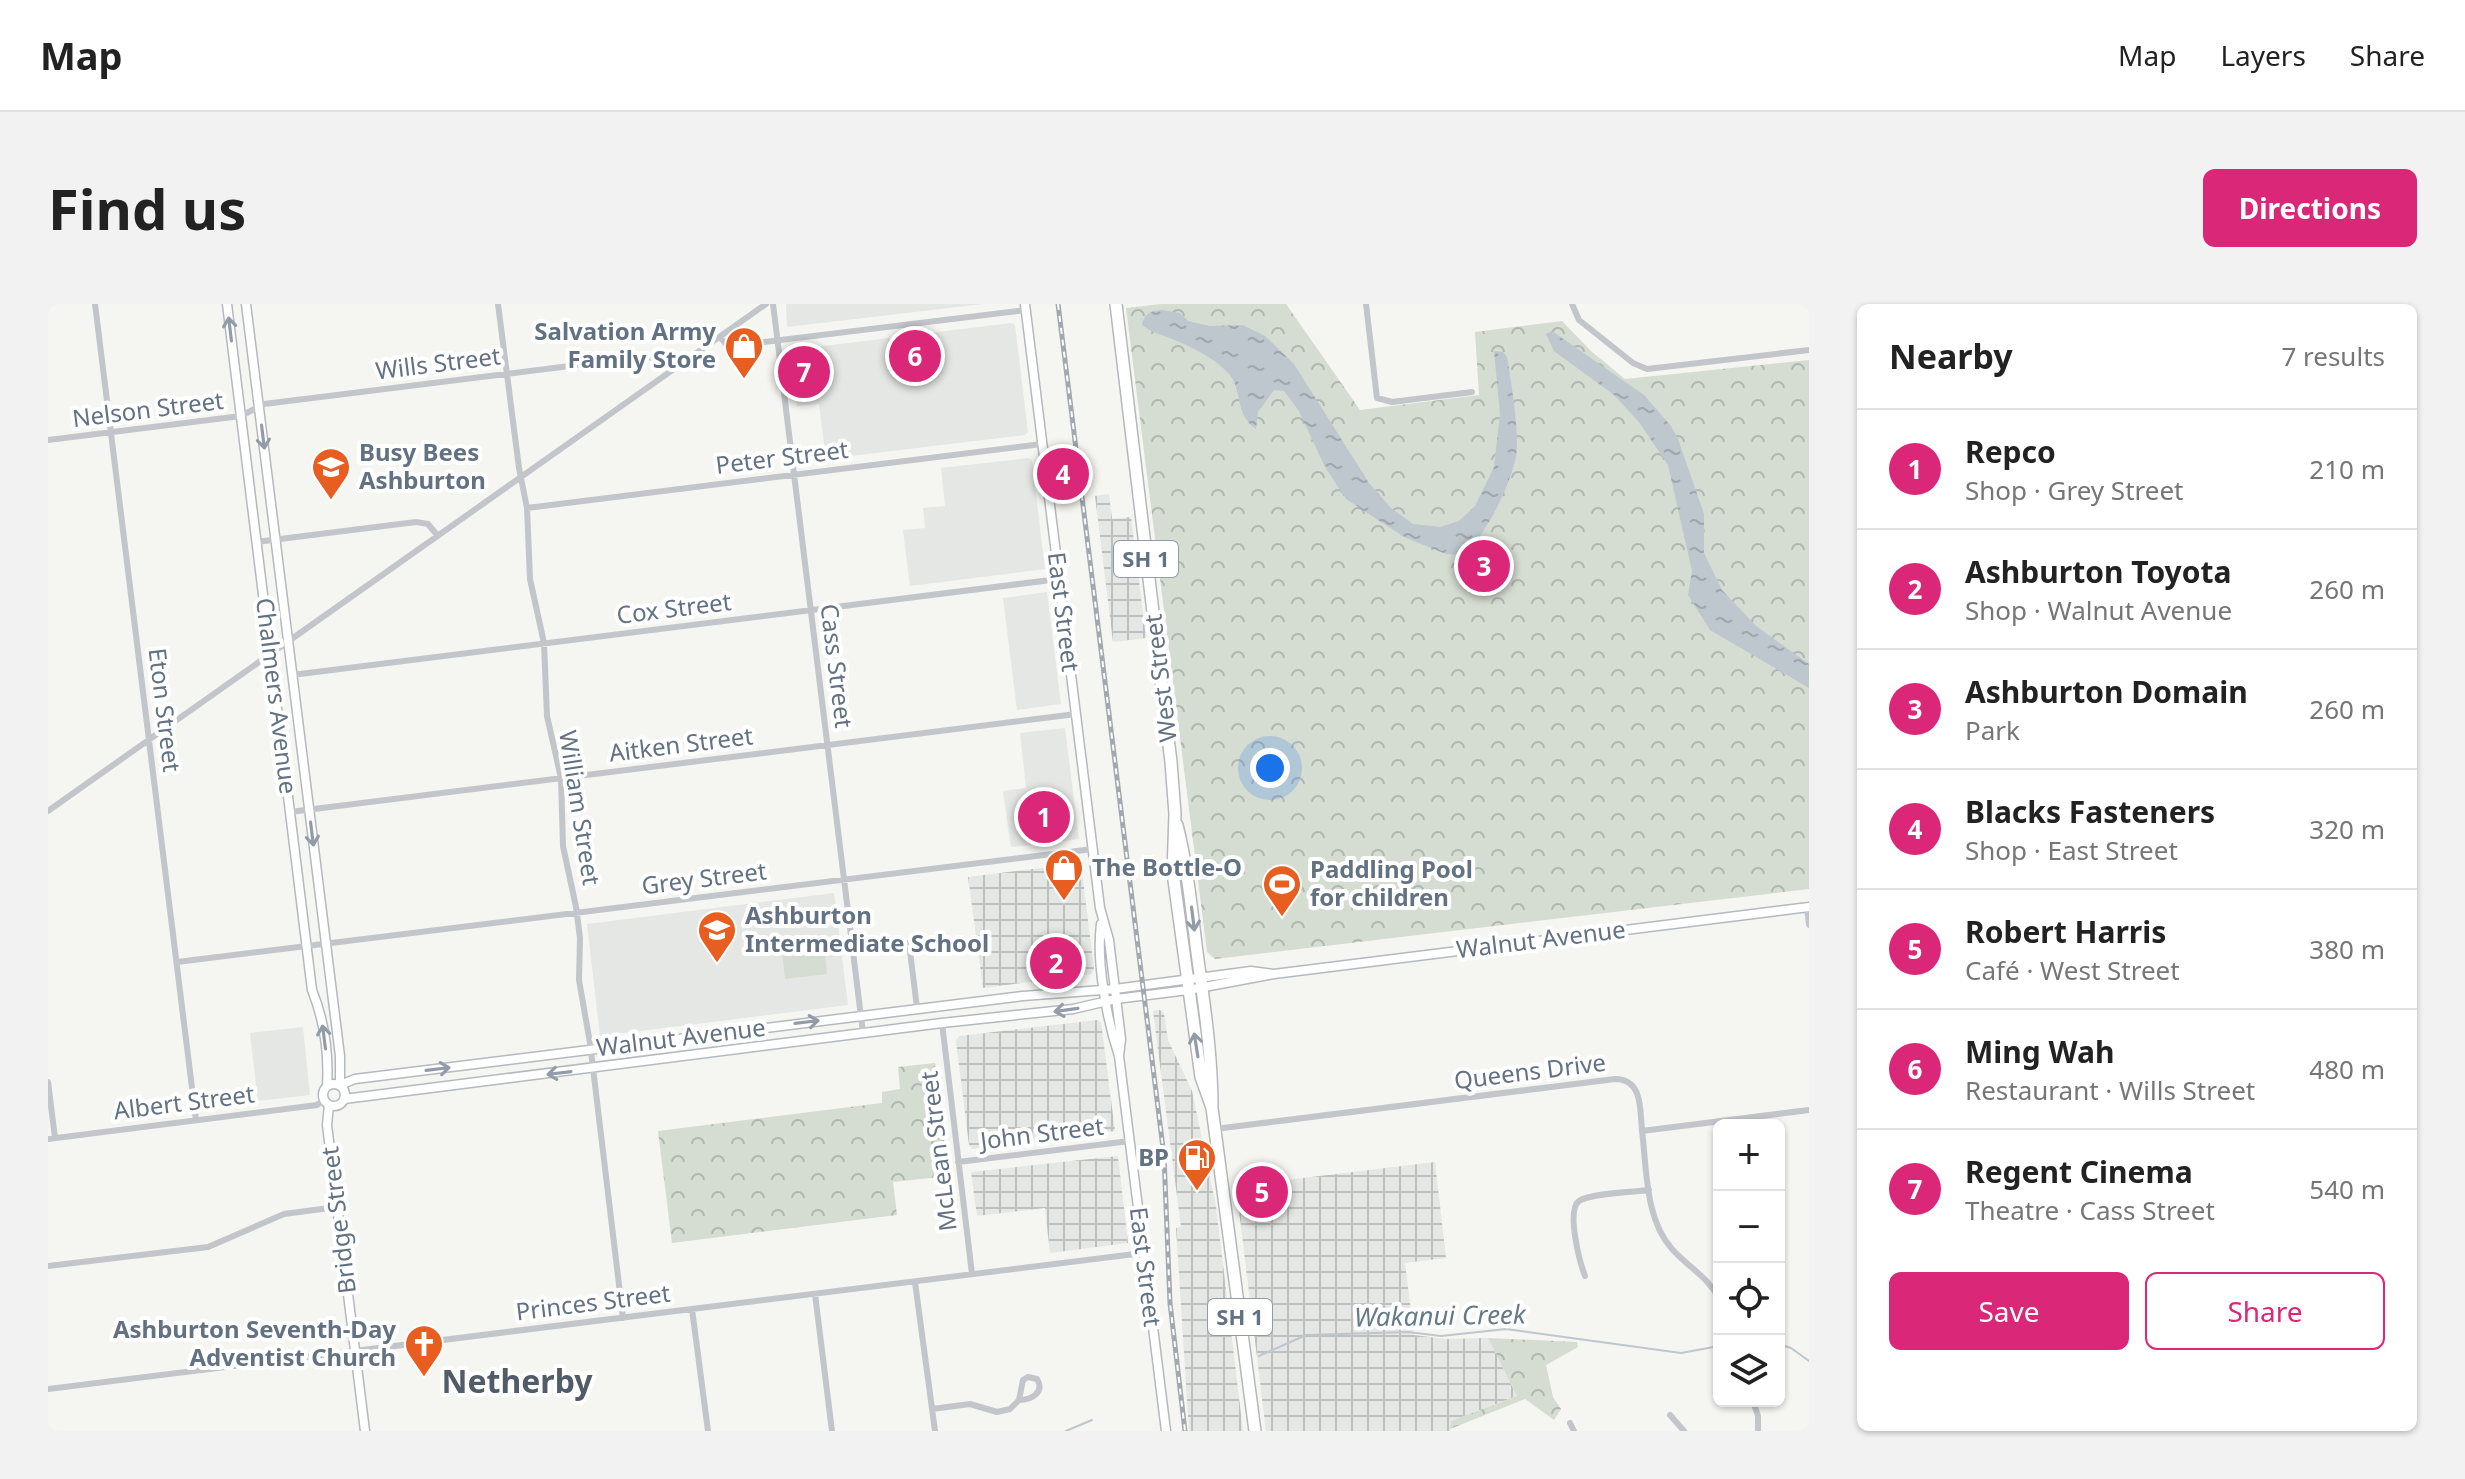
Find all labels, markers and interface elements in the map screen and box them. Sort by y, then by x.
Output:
text: Map [40,29,123,81]
text: Map [2118,36,2176,74]
text: Layers [2220,36,2306,74]
text: Share [2350,36,2425,74]
button: Directions [2203,169,2417,247]
text: Find us [48,170,246,246]
place label: Salvation Army Family Store [534,314,716,375]
one-way arrow [223,316,238,343]
shop icon: Salvation Army Family Store [723,325,765,380]
pin: 6 [889,326,941,386]
text: Nearby [1889,333,2013,379]
street label: Wills Street [373,338,503,387]
text: 7 results [2281,338,2385,374]
pin: 7 [778,342,830,402]
street label: Nelson Street [70,383,226,434]
one-way arrow [255,423,270,450]
text: Repco [1965,431,2056,472]
street label: Peter Street [714,432,850,481]
place label: Busy Bees Ashburton [359,435,486,496]
pin: 4 [1037,444,1089,504]
school or university icon: Busy Bees Ashburton [310,446,352,501]
text: 1 [1908,451,1922,487]
text: 210 m [2309,451,2385,487]
text: Shop · Grey Street [1965,472,2183,508]
pin: 3 [1458,536,1510,596]
road number: SH 1 [1114,541,1178,577]
street label: East Street [1041,550,1088,674]
text: Ashburton Toyota [1965,551,2232,592]
text: 2 [1908,571,1922,607]
text: 260 m [2309,571,2385,607]
street label: Cox Street [615,584,733,631]
text: Shop · Walnut Avenue [1965,592,2232,628]
street label: Chalmers Avenue [249,596,306,796]
street label: Cass Street [814,602,862,730]
street label: West Street [1135,612,1184,744]
street label: Eton Street [142,646,189,774]
text: Ashburton Domain [1965,671,2248,712]
text: 3 [1908,691,1922,727]
text: 260 m [2309,691,2385,727]
text: Park [1965,712,2020,748]
street label: Aitken Street [607,718,755,769]
street label: William Street [552,728,609,888]
your location [1250,748,1290,788]
pin: 1 [1018,787,1070,847]
text: Blacks Fasteners [1965,791,2215,832]
text: 4 [1908,811,1922,847]
text: 320 m [2309,811,2385,847]
one-way arrow [305,821,320,846]
text: Shop · East Street [1965,832,2178,868]
shop icon: The Bottle-O [1043,847,1085,902]
place label: The Bottle-O [1092,850,1242,883]
place label: Paddling Pool for children [1310,852,1473,913]
street label: Grey Street [640,853,768,902]
sports icon: Paddling Pool for children [1261,863,1303,918]
place label: Ashburton Intermediate School [745,898,989,959]
one-way arrow [1186,906,1201,931]
school or university icon: Ashburton Intermediate School [696,909,738,964]
text: Robert Harris [1965,911,2166,952]
street label: Walnut Avenue [1454,912,1627,965]
text: 5 [1908,931,1922,967]
text: 380 m [2309,931,2385,967]
pin: 2 [1030,933,1082,993]
text: Café · West Street [1965,952,2180,988]
one-way arrow [1054,1003,1080,1018]
street label: Walnut Avenue [594,1010,767,1063]
one-way arrow [794,1014,819,1029]
one-way arrow [317,1024,332,1051]
text: Ming Wah [1965,1031,2114,1072]
one-way arrow [1188,1032,1203,1058]
street label: Queens Drive [1452,1045,1608,1096]
text: 6 [1908,1051,1922,1087]
text: 480 m [2309,1051,2385,1087]
one-way arrow [424,1061,451,1076]
one-way arrow [547,1066,572,1081]
street label: McLean Street [911,1069,964,1233]
text: Restaurant · Wills Street [1965,1072,2255,1108]
street label: Albert Street [112,1076,256,1127]
street label: John Street [976,1109,1106,1157]
map controls [1713,1119,1785,1407]
button: + [1713,1119,1785,1191]
fuel station icon: BP [1176,1137,1218,1192]
place label: BP [1138,1140,1169,1173]
street label: Bridge Street [312,1144,363,1296]
text: Regent Cinema [1965,1151,2193,1192]
pin: 5 [1236,1162,1288,1222]
text: 7 [1908,1171,1922,1207]
text: 540 m [2309,1171,2385,1207]
button: − [1713,1191,1785,1263]
text: Theatre · Cass Street [1965,1192,2215,1228]
street label: East Street [1123,1205,1170,1329]
button: locate [1713,1263,1785,1335]
button: Save [1889,1272,2129,1350]
button: Share [2145,1272,2385,1350]
street label: Princes Street [514,1276,672,1327]
water label: Wakanui Creek [1354,1295,1527,1334]
road number: SH 1 [1208,1299,1272,1335]
place label: Ashburton Seventh-Day Adventist Church [113,1312,396,1373]
church icon: Ashburton Seventh-Day Adventist Church [403,1323,445,1378]
button: layers [1713,1335,1785,1407]
district label: Netherby [441,1359,593,1402]

